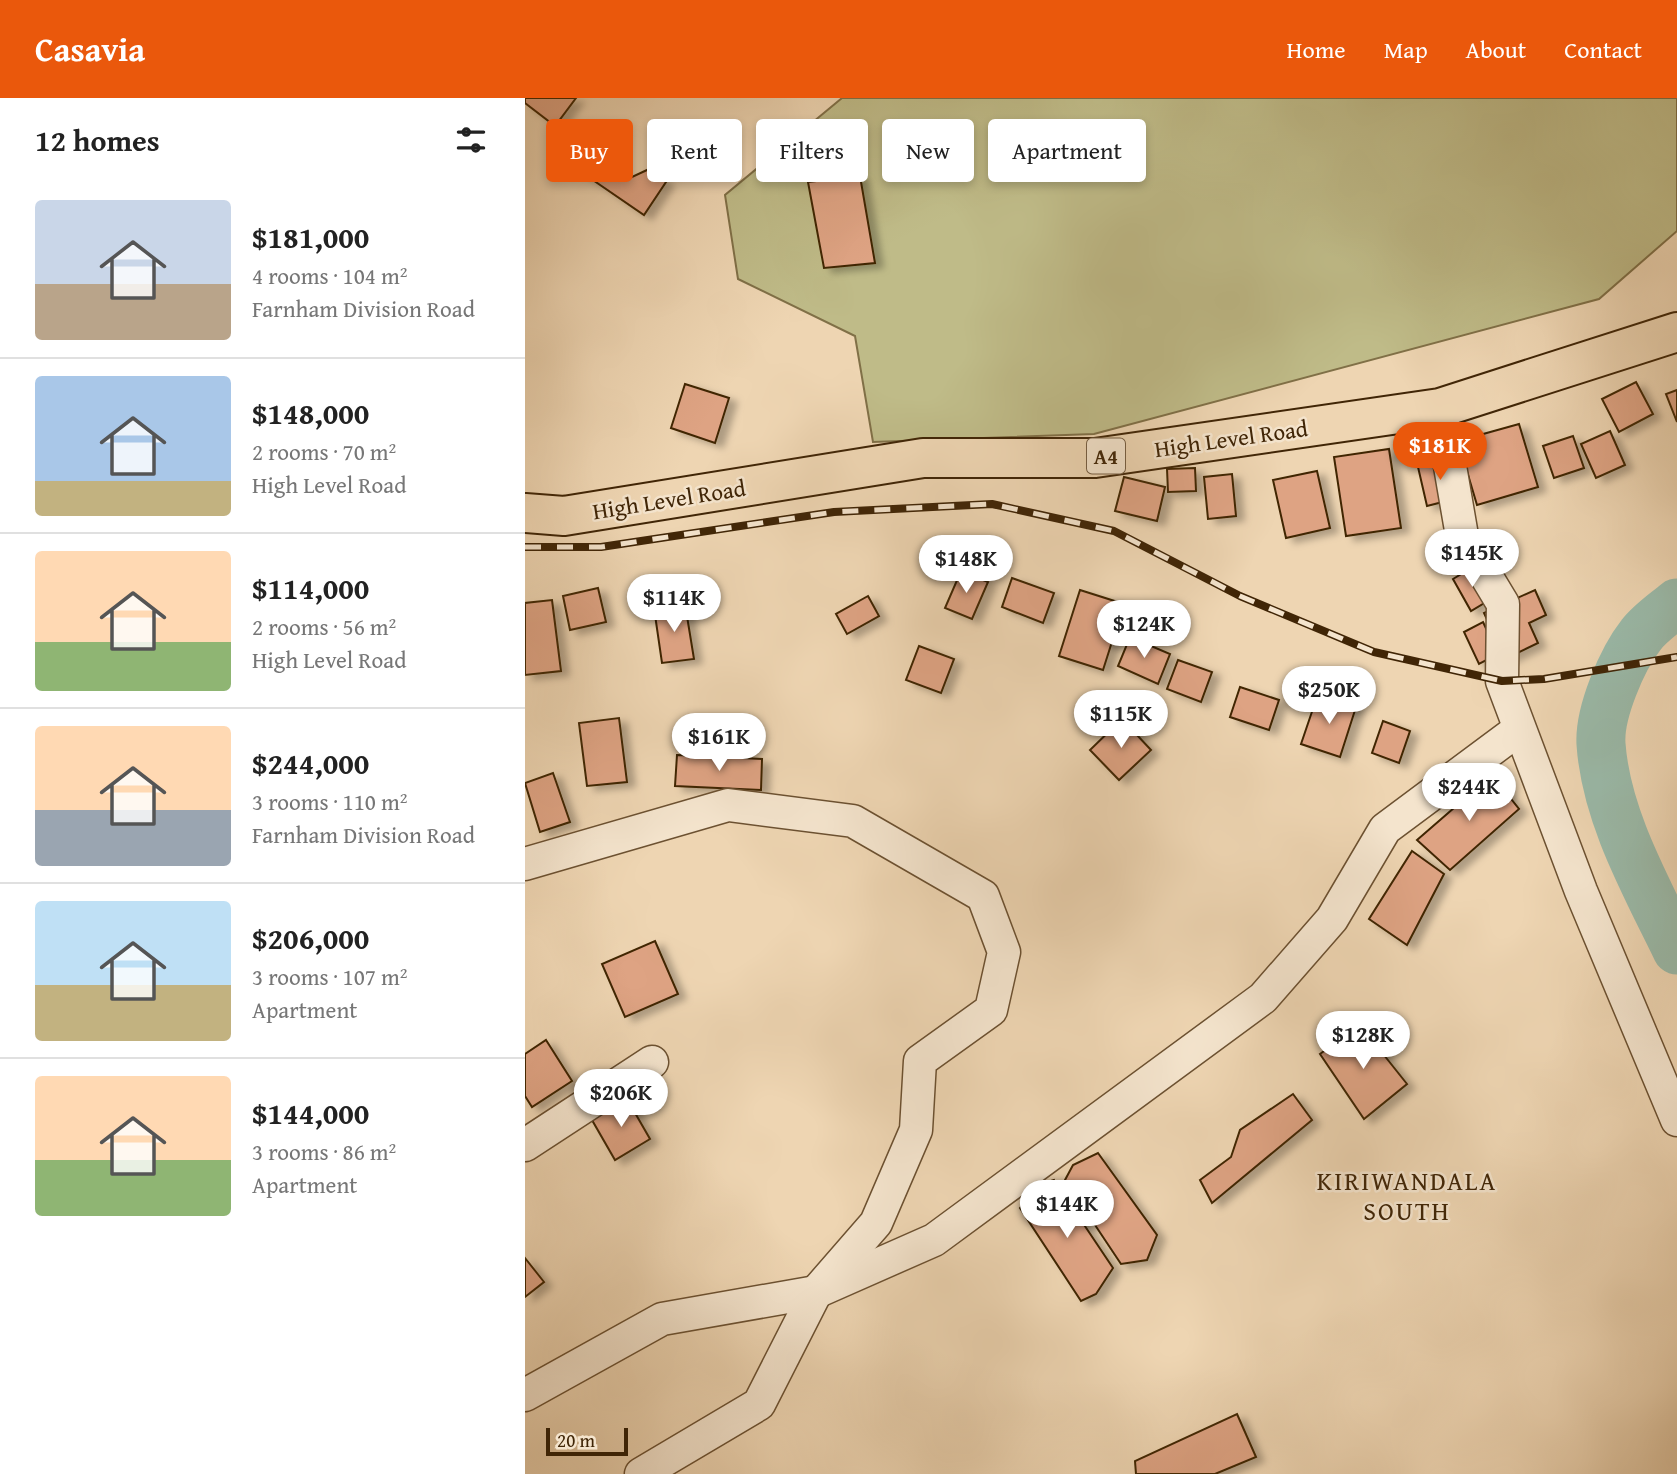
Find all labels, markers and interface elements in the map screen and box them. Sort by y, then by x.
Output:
text: Casavia [35,25,145,73]
text: Home [1287,32,1346,67]
text: Map [1384,32,1428,67]
text: About [1466,32,1526,67]
text: Contact [1564,32,1642,67]
text: 12 homes [35,118,160,162]
chip: Buy [546,119,633,182]
chip: Rent [647,119,742,182]
chip: Filters [756,119,868,182]
chip: New [882,119,974,182]
chip: Apartment [988,119,1146,182]
icon: filters [452,121,490,159]
text: $181,000 [252,215,369,259]
icon: home [91,228,175,312]
text: 4 rooms · 104 m² [252,259,407,292]
text: Farnham Division Road [252,292,475,325]
text: $148,000 [252,391,369,435]
icon: home [91,404,175,488]
street label: High Level Road [1152,411,1310,465]
pin: $181K [1391,422,1489,482]
text: $181K [1409,428,1471,461]
text: 2 rooms · 70 m² [252,435,396,468]
road number: A4 [1087,438,1125,474]
text: High Level Road [252,468,407,501]
street label: High Level Road [590,471,749,527]
pin: $145K [1423,530,1521,589]
text: $145K [1441,535,1503,568]
pin: $148K [917,536,1015,595]
text: $148K [935,541,997,574]
text: $114,000 [252,566,369,610]
pin: $114K [625,574,723,634]
icon: home [91,579,175,663]
text: $114K [643,580,705,613]
pin: $124K [1095,601,1193,660]
text: $124K [1113,606,1175,639]
text: 2 rooms · 56 m² [252,610,396,643]
text: High Level Road [252,643,407,676]
pin: $250K [1280,666,1378,726]
text: $250K [1298,672,1360,705]
pin: $115K [1072,690,1170,750]
text: $115K [1090,696,1152,729]
pin: $161K [670,714,768,773]
text: $161K [688,719,750,752]
text: $244,000 [252,741,369,785]
icon: home [91,754,175,838]
pin: $244K [1420,764,1518,823]
text: $244K [1438,769,1500,802]
text: 3 rooms · 110 m² [252,785,407,818]
text: Farnham Division Road [252,818,475,851]
text: $206,000 [252,916,369,960]
icon: home [91,929,175,1013]
text: 3 rooms · 107 m² [252,960,407,993]
text: Apartment [252,993,357,1026]
pin: $128K [1314,1012,1412,1071]
text: $128K [1332,1017,1394,1050]
pin: $206K [572,1070,670,1129]
text: $206K [590,1075,652,1108]
text: $144,000 [252,1091,369,1135]
icon: home [91,1104,175,1188]
text: 3 rooms · 86 m² [252,1135,396,1168]
district label: KIRIWANDALA SOUTH [1317,1161,1497,1230]
text: Apartment [252,1168,357,1201]
pin: $144K [1018,1180,1116,1240]
text: $144K [1036,1186,1098,1219]
scale bar [546,1425,628,1457]
text: 20 m [557,1426,595,1454]

